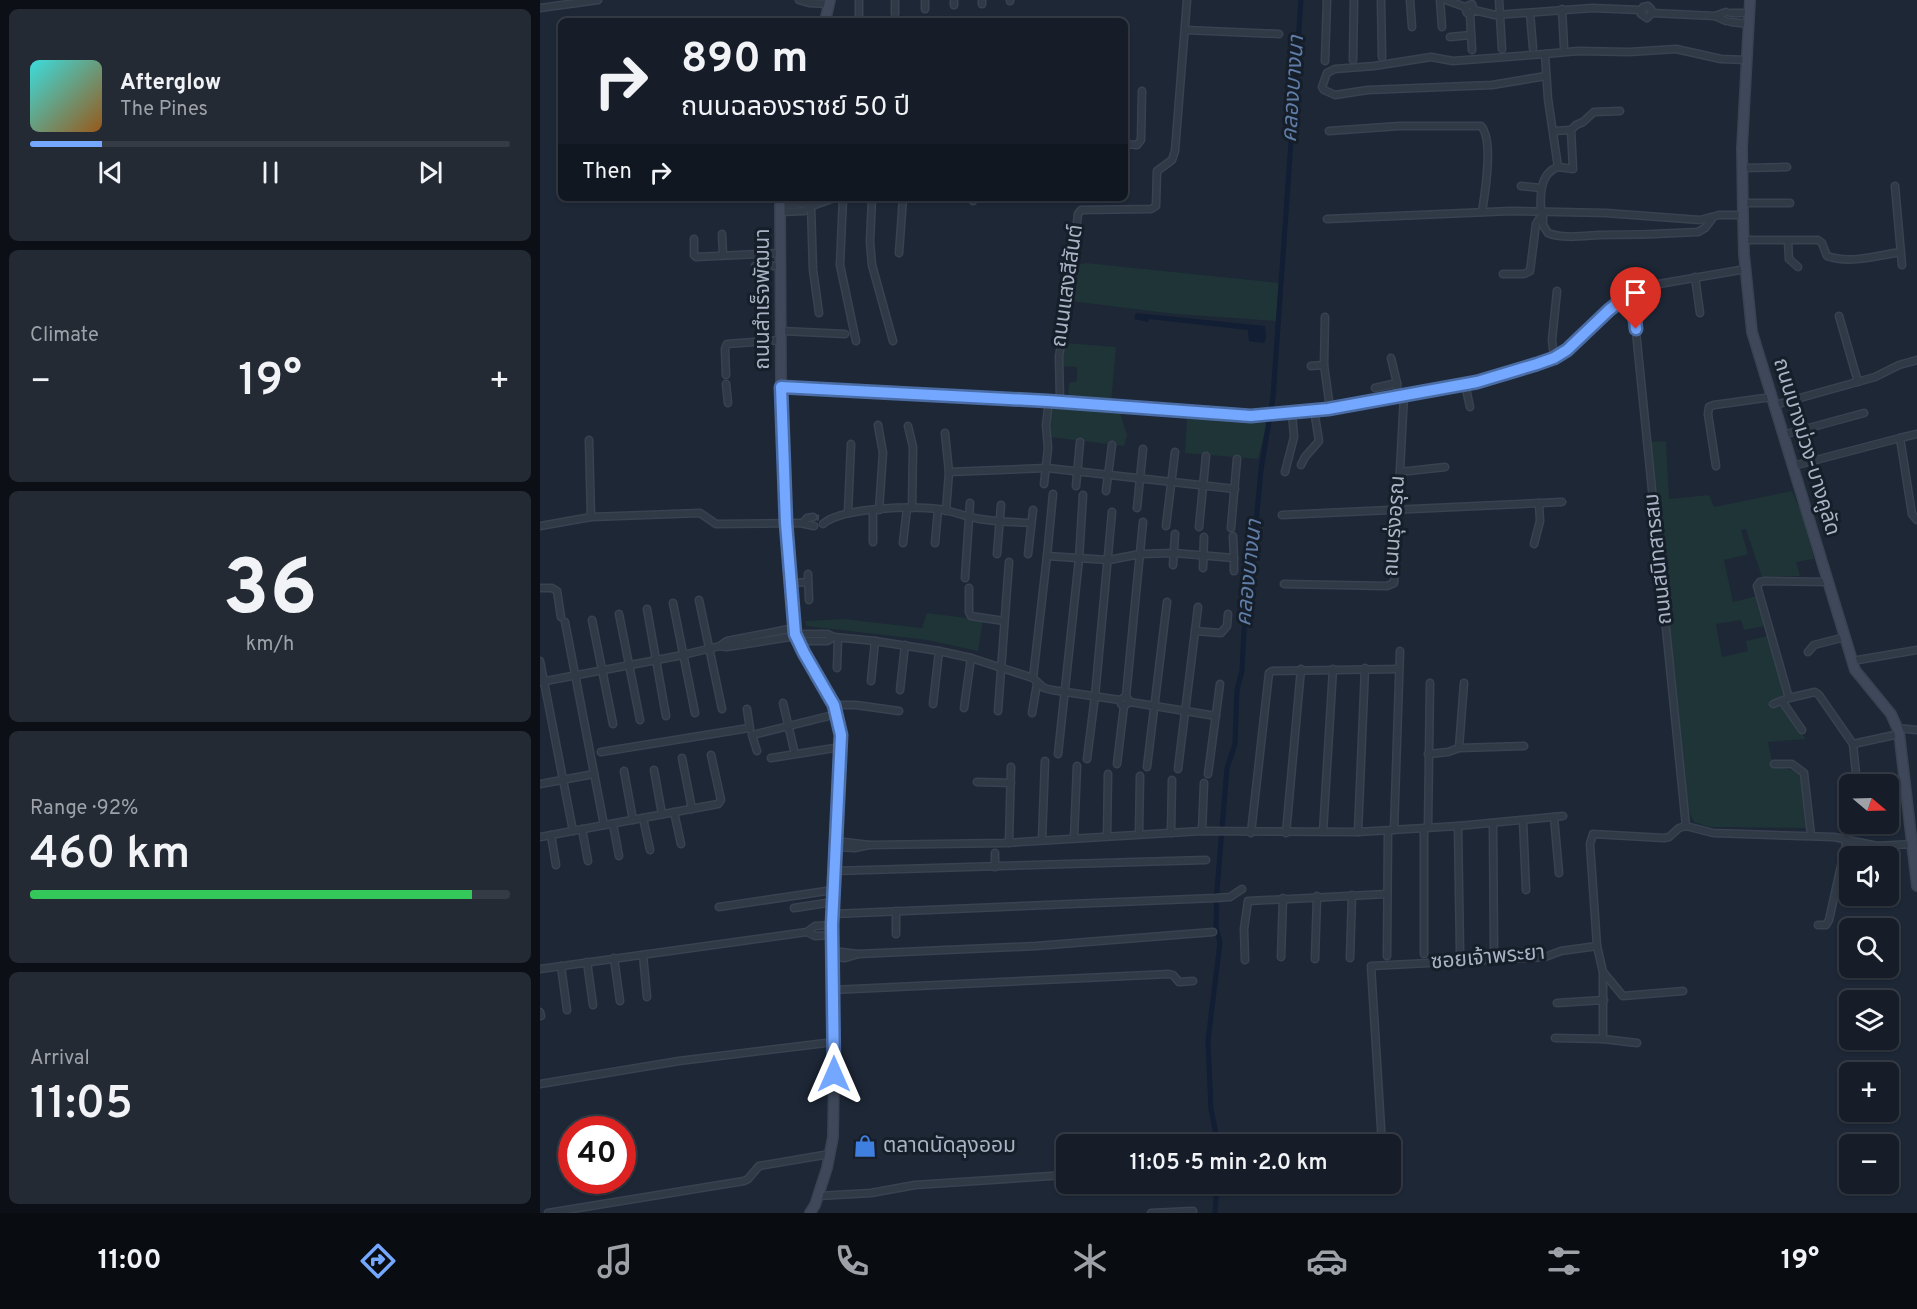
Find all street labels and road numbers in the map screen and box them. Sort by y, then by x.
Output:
street label: ถนนแสงสีสันต์ [1046,223,1090,349]
street label: ถนนสำเร็จพัฒนา [749,228,777,370]
street label: ถนนบางม่วง-บางคูลัด [1766,355,1846,539]
street label: ถนนรุ่งอรุณ [1378,475,1412,577]
street label: ถนนสนิทสารสม [1639,492,1679,626]
street label: ซอยเจ้าพระยา [1430,940,1546,976]

